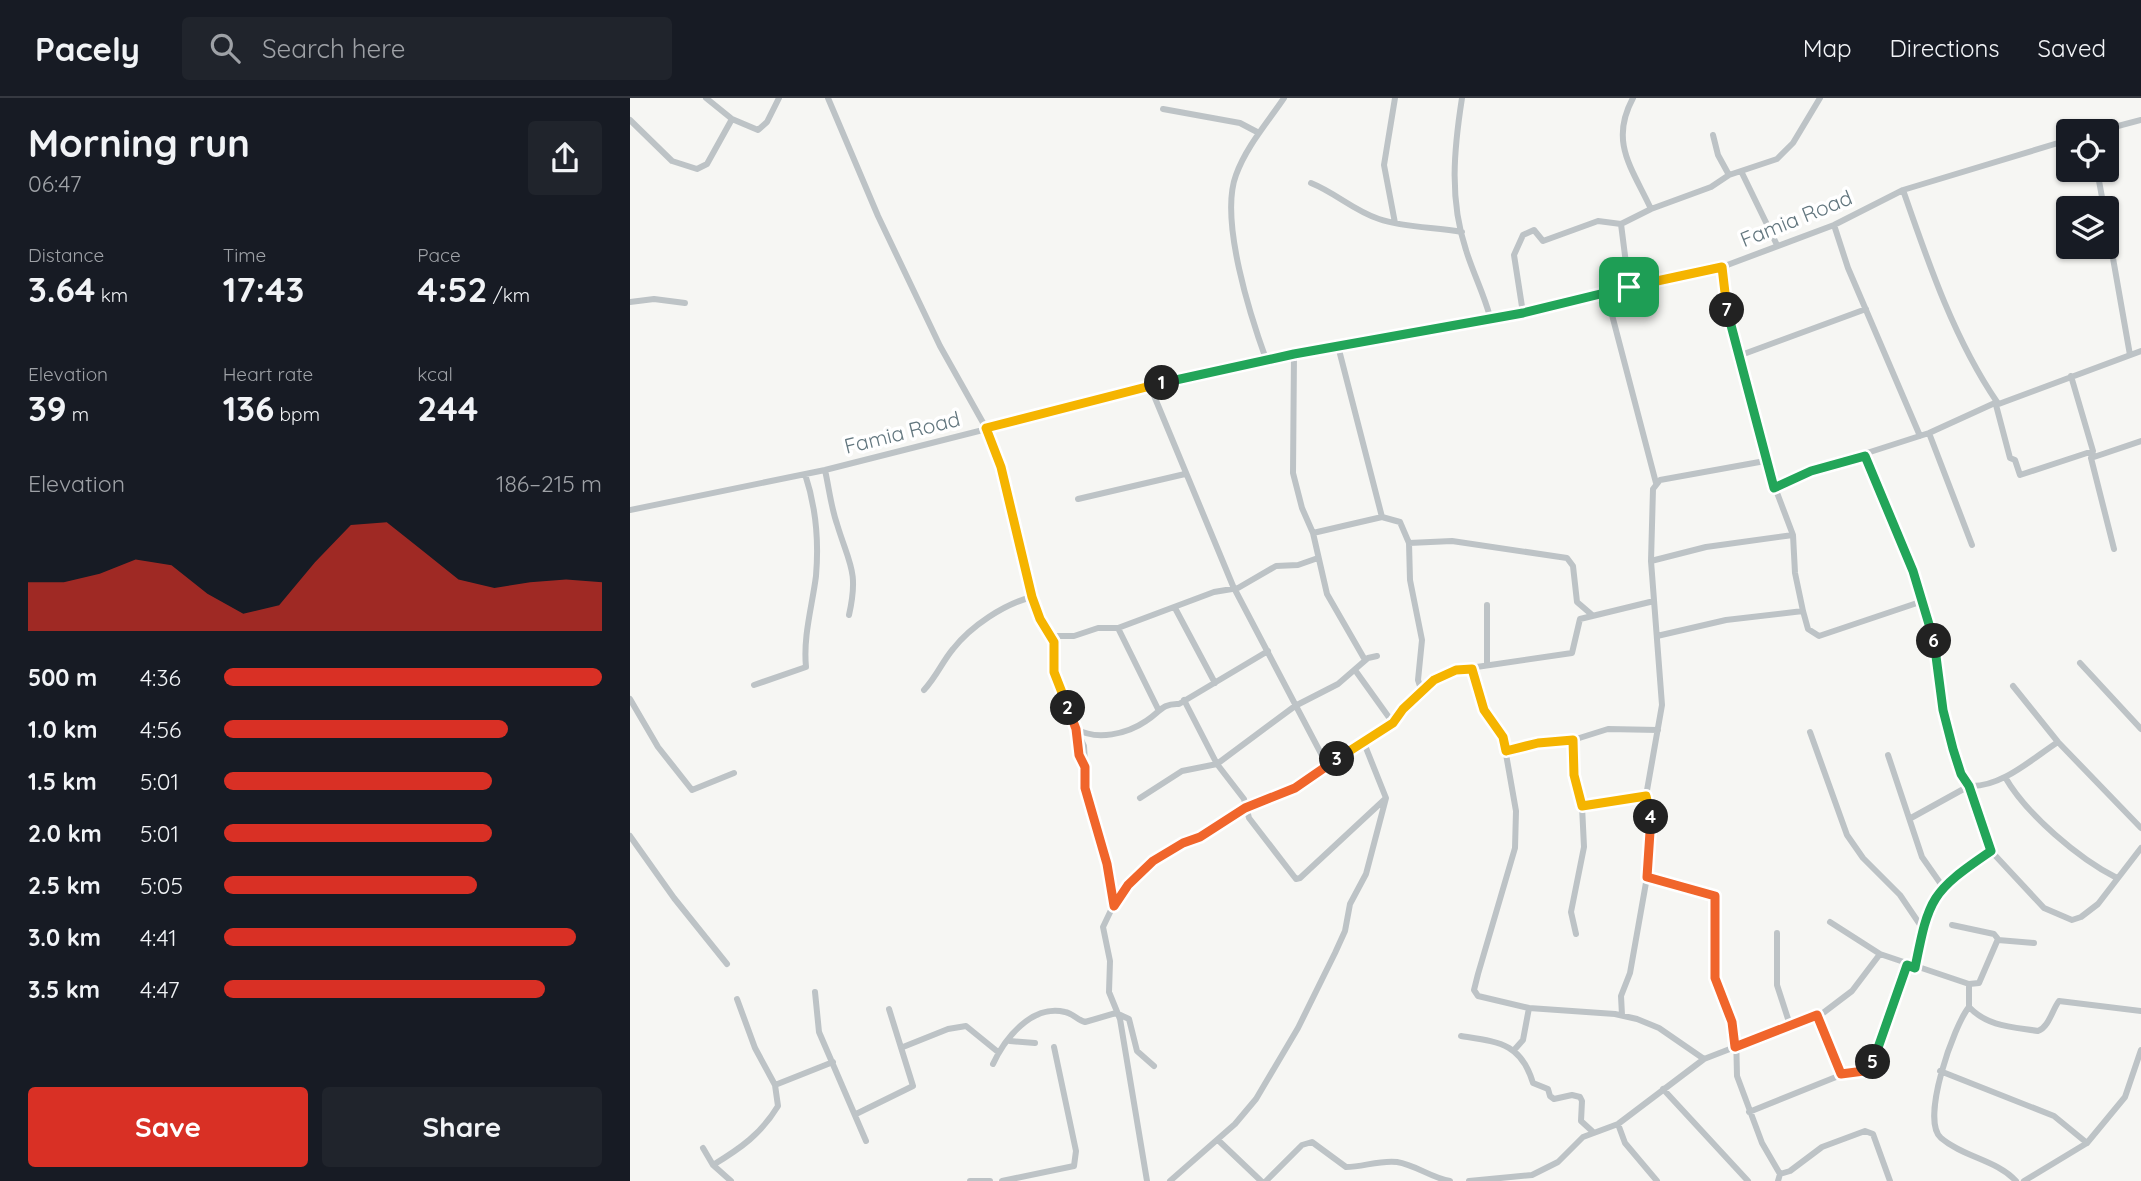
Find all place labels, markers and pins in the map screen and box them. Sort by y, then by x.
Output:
pin [1599,257,1659,317]
pin: 7 [1710,292,1744,328]
pin: 1 [1144,366,1180,400]
pin: 6 [1916,624,1952,658]
pin: 2 [1050,690,1086,726]
pin: 3 [1320,742,1354,776]
pin: 4 [1634,800,1668,834]
pin: 5 [1856,1044,1890,1080]

